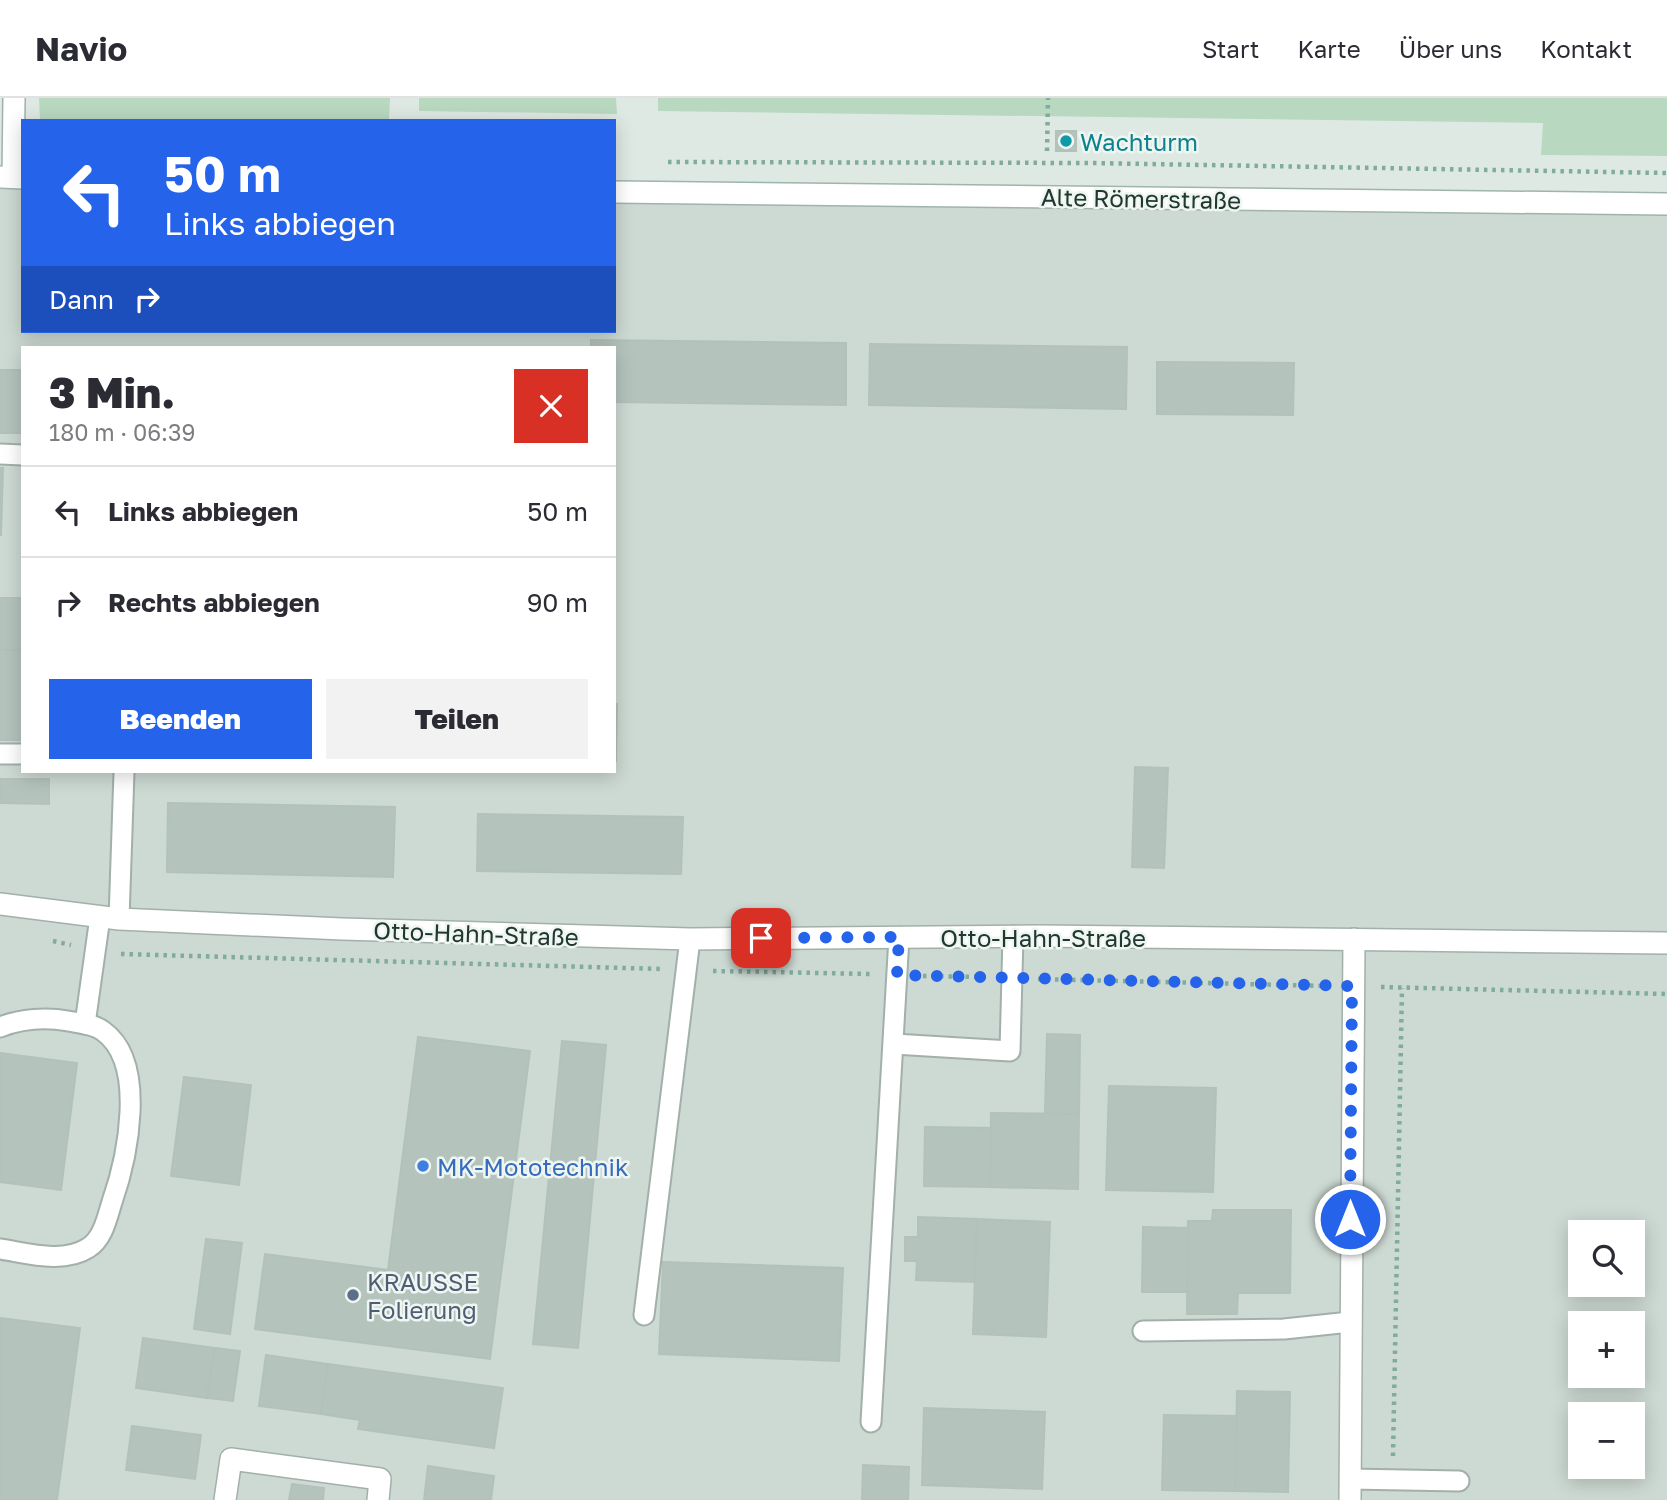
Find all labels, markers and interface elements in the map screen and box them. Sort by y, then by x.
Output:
text: Navio [35,29,127,68]
text: Start [1202,34,1259,63]
text: Karte [1297,34,1361,63]
text: Über uns [1399,34,1502,63]
text: Kontakt [1540,34,1632,63]
place label: Wachturm [1080,127,1198,156]
marker: Wachturm [1058,133,1074,149]
text: 50 m [164,144,281,203]
icon: left [49,147,140,238]
street label: Alte Römerstraße [1041,182,1241,214]
text: Links abbiegen [164,204,396,242]
icon: right [128,280,166,318]
text: Dann [49,284,114,315]
text: 3 Min. [49,367,175,417]
button: close [514,369,588,443]
text: 180 m · 06:39 [49,418,195,446]
icon: left [49,493,87,531]
text: Links abbiegen [108,496,298,527]
text: 50 m [527,496,588,527]
icon: right [49,584,87,622]
text: Rechts abbiegen [108,587,320,618]
text: 90 m [527,587,588,618]
button: Beenden [49,679,312,759]
button: Teilen [326,679,588,759]
pin [731,908,791,968]
street label: Otto-Hahn-Straße [373,915,579,951]
icon: arrive [742,919,780,957]
street label: Otto-Hahn-Straße [940,923,1146,952]
place label: MK-Mototechnik [437,1152,628,1181]
marker: MK-Mototechnik [415,1158,431,1174]
position arrow [1313,1182,1387,1256]
map controls [1568,1220,1645,1479]
button: search [1568,1220,1645,1297]
place label: KRAUSSE Folierung [367,1267,478,1324]
marker: KRAUSSE Folierung [345,1287,361,1303]
button: + [1568,1311,1645,1388]
button: − [1568,1402,1645,1479]

